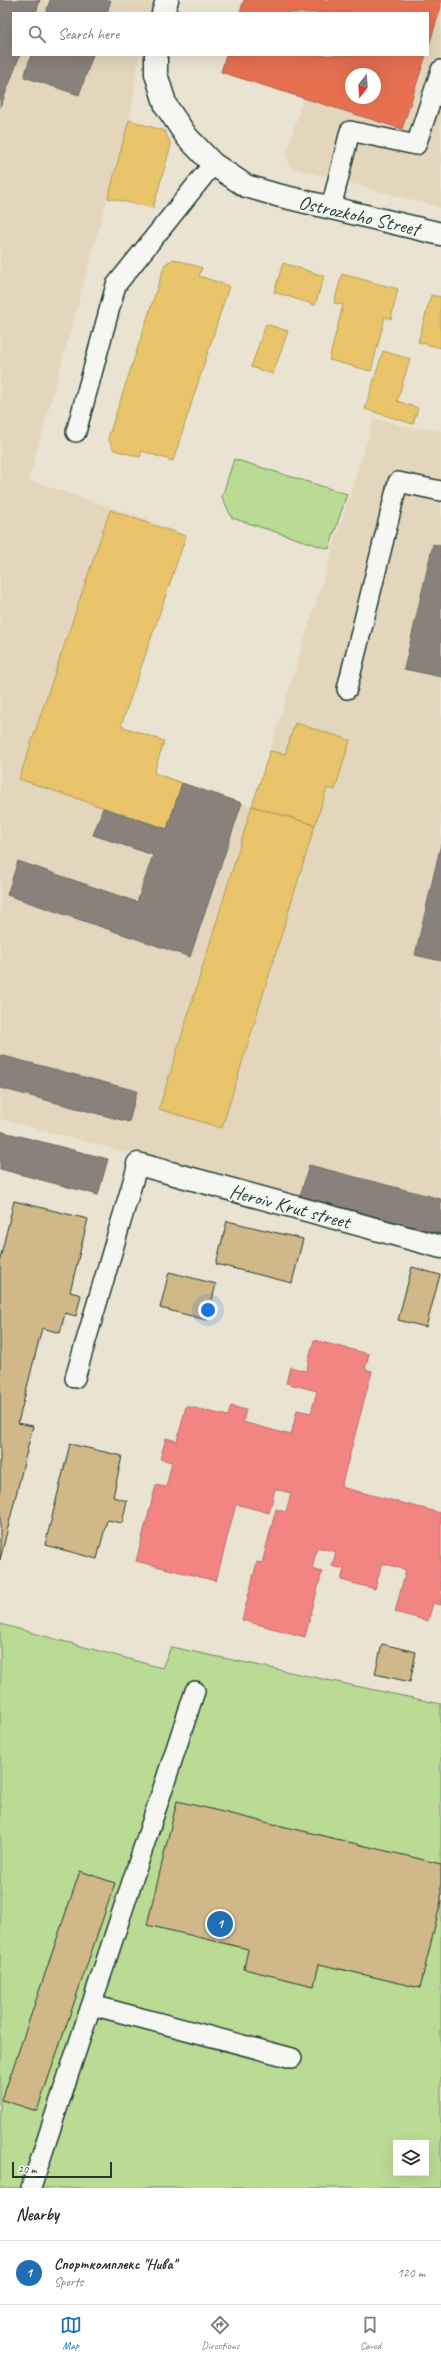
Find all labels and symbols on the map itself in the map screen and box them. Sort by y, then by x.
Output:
north arrow [345,68,381,104]
street label: Ostrozkoho Street [296,189,425,242]
street label: Heroiv Krut street [227,1178,355,1235]
your location [198,1300,218,1320]
pin: 1 [207,1909,233,1939]
scale bar [12,2160,112,2179]

